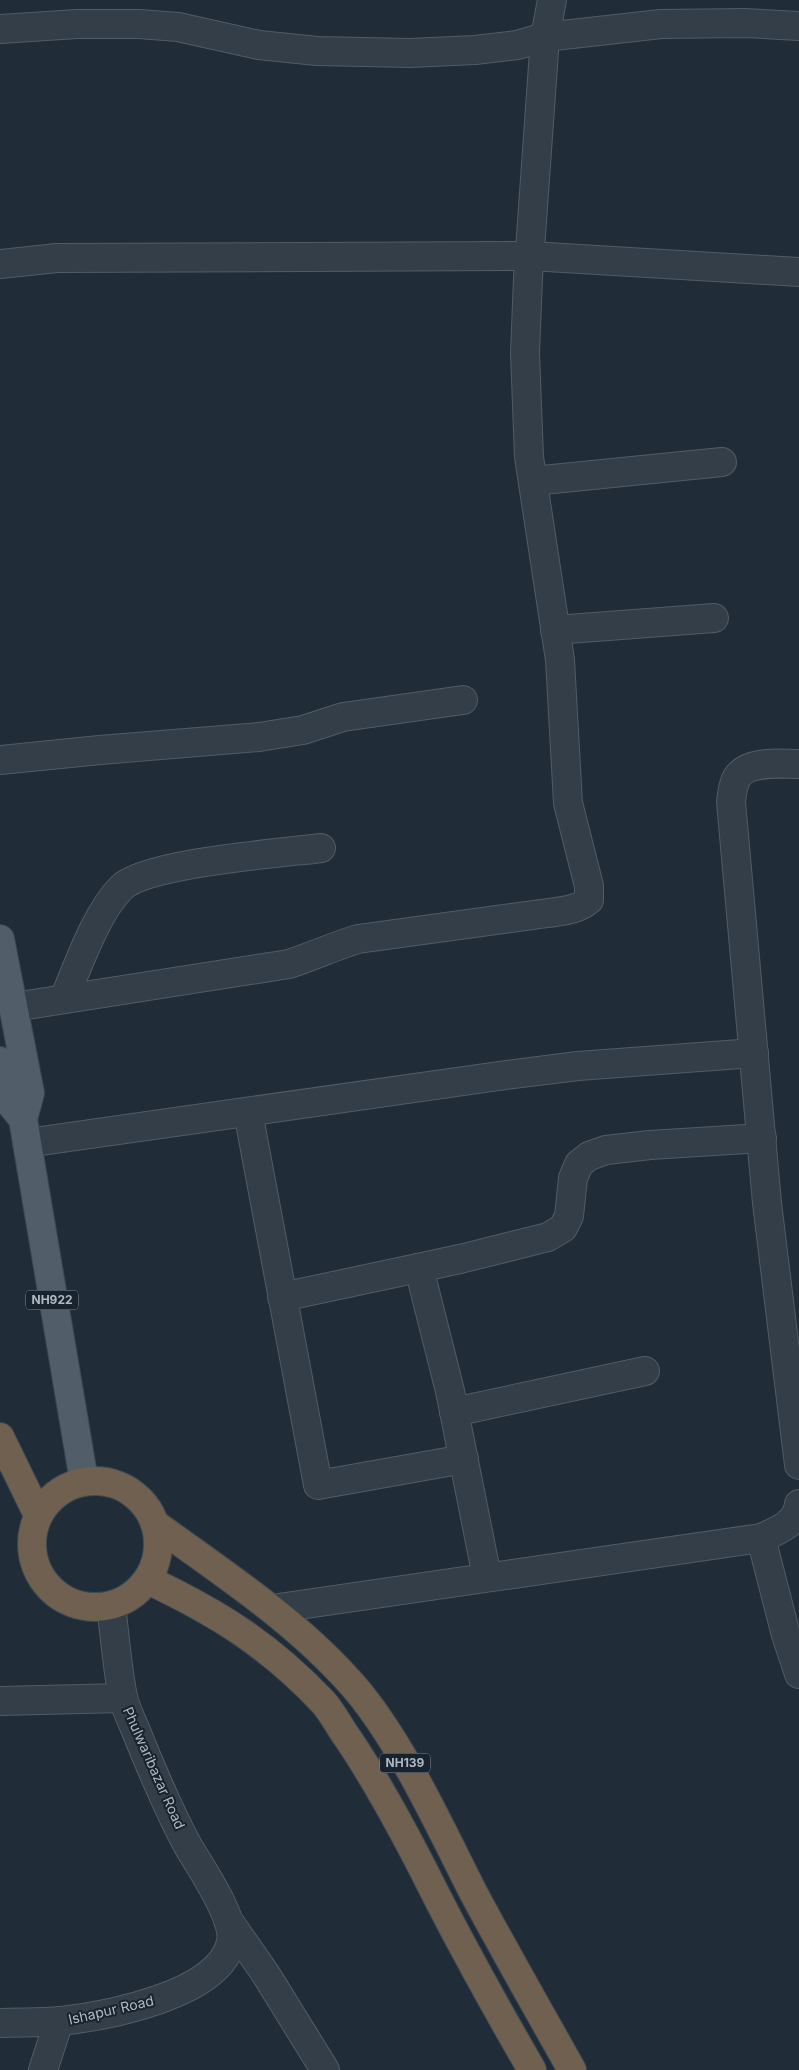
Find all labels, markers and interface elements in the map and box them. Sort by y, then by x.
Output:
road number: NH922 [26,1290,78,1310]
street label: Phulwaribazar Road [120,1704,189,1832]
road number: NH139 [380,1754,430,1772]
street label: Ishapur Road [67,1991,155,2028]

